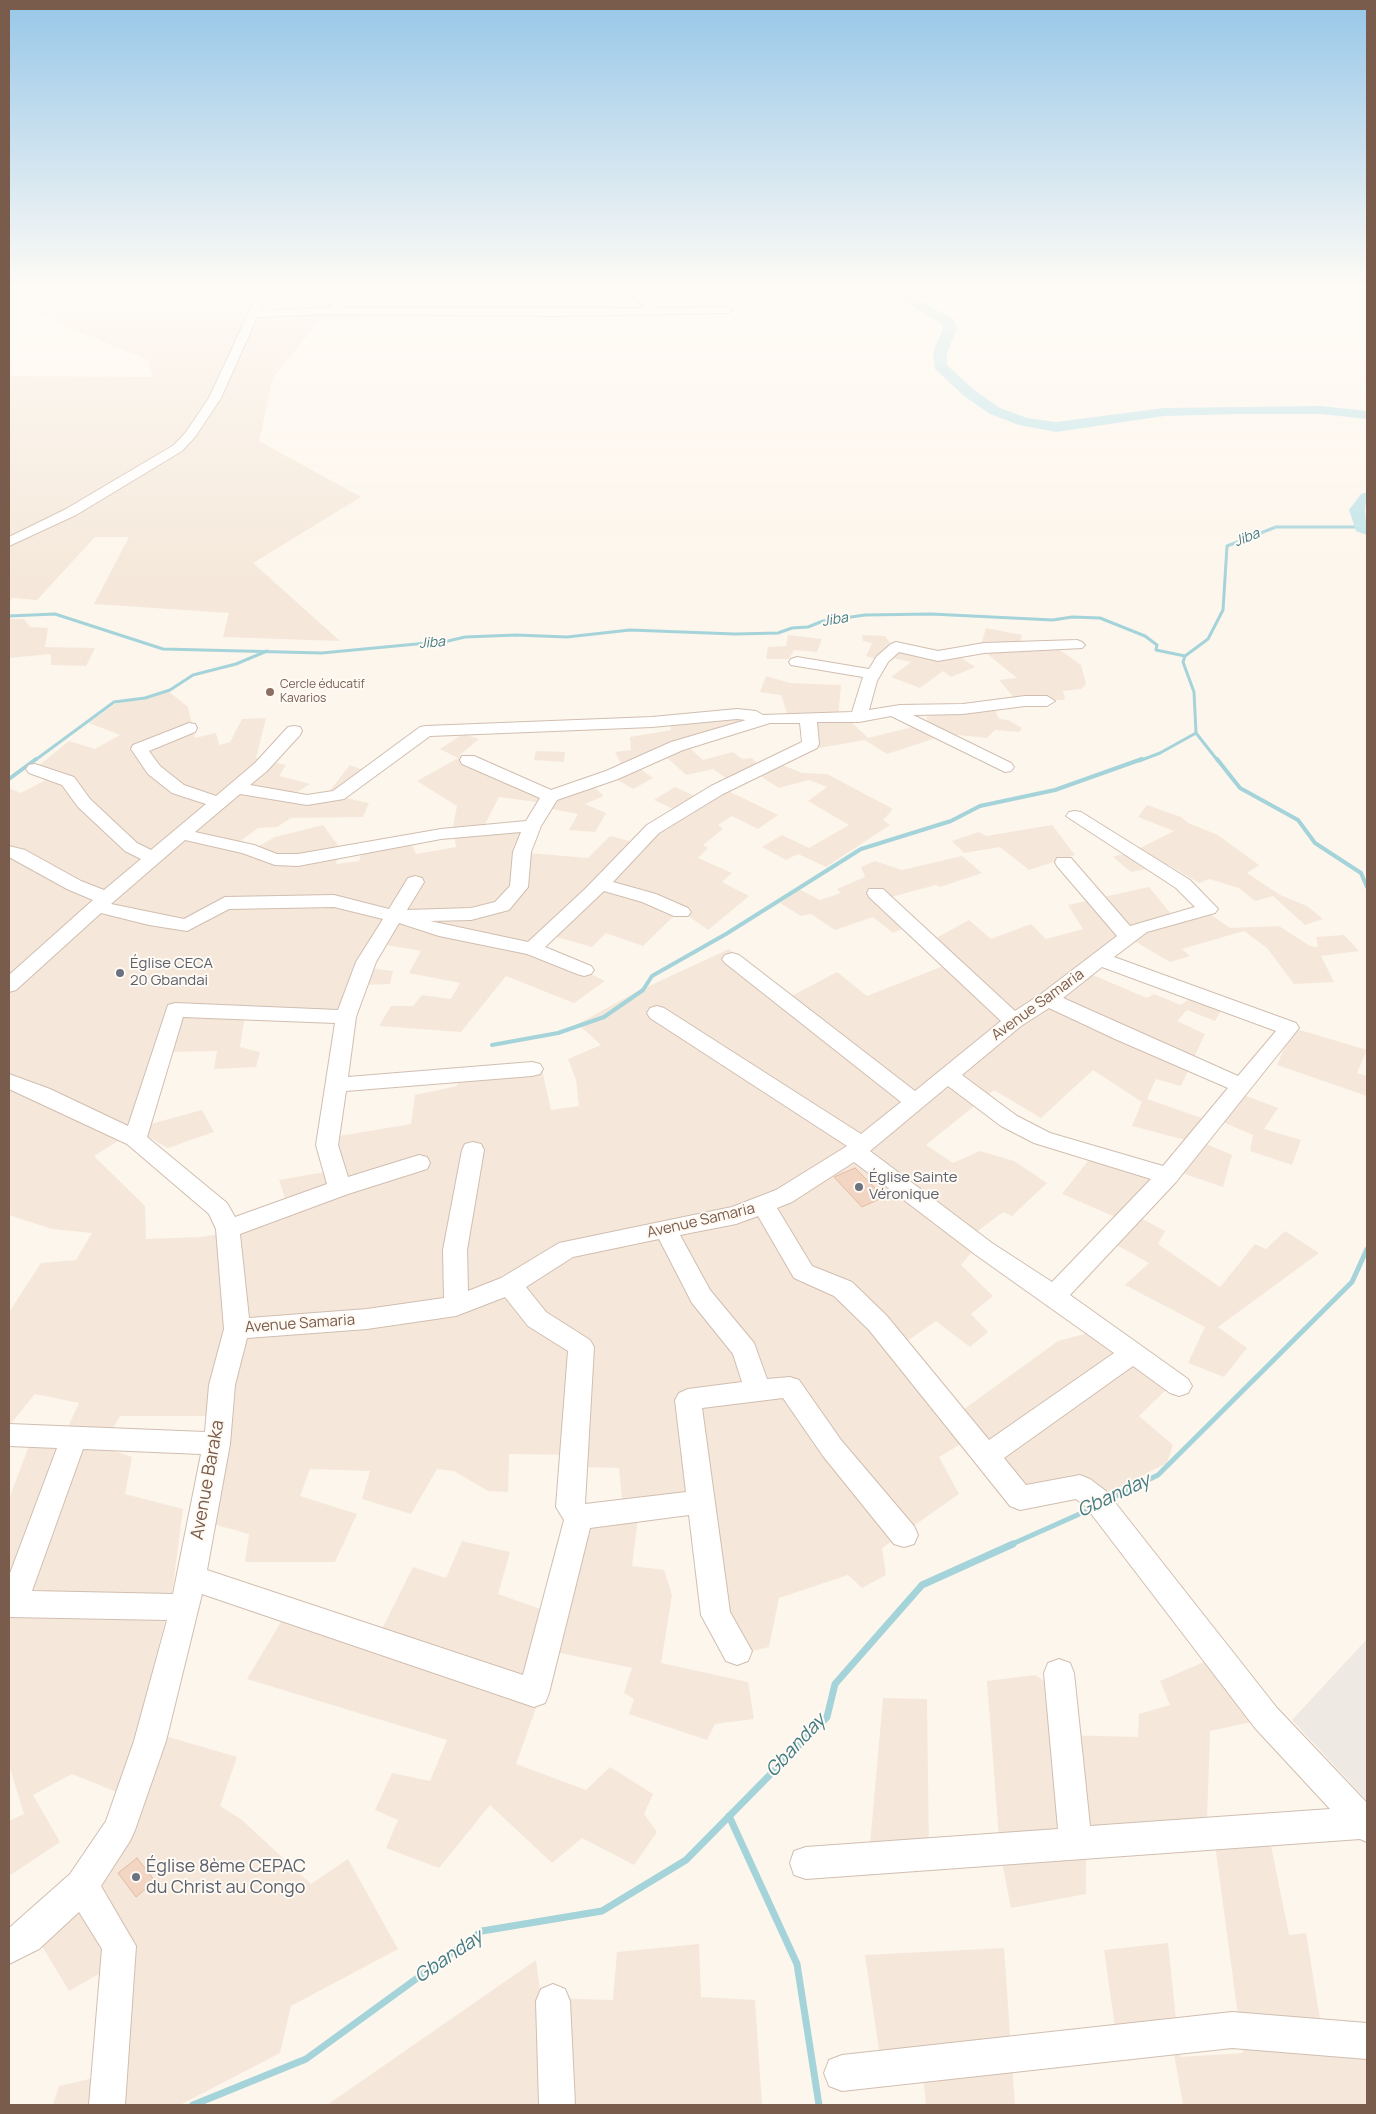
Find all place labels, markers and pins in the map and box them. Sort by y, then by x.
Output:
place label: Cercle éducatif Kavarios [280,678,365,706]
marker: Cercle éducatif Kavarios [264,686,276,698]
place label: Église CECA 20 Gbandai [130,955,213,990]
marker: Église CECA 20 Gbandai [114,967,126,979]
place label: Église Sainte Véronique [869,1169,958,1204]
marker: Église Sainte Véronique [853,1181,865,1193]
place label: Église 8ème CEPAC du Christ au Congo [146,1856,306,1898]
marker: Église 8ème CEPAC du Christ au Congo [130,1871,142,1883]

